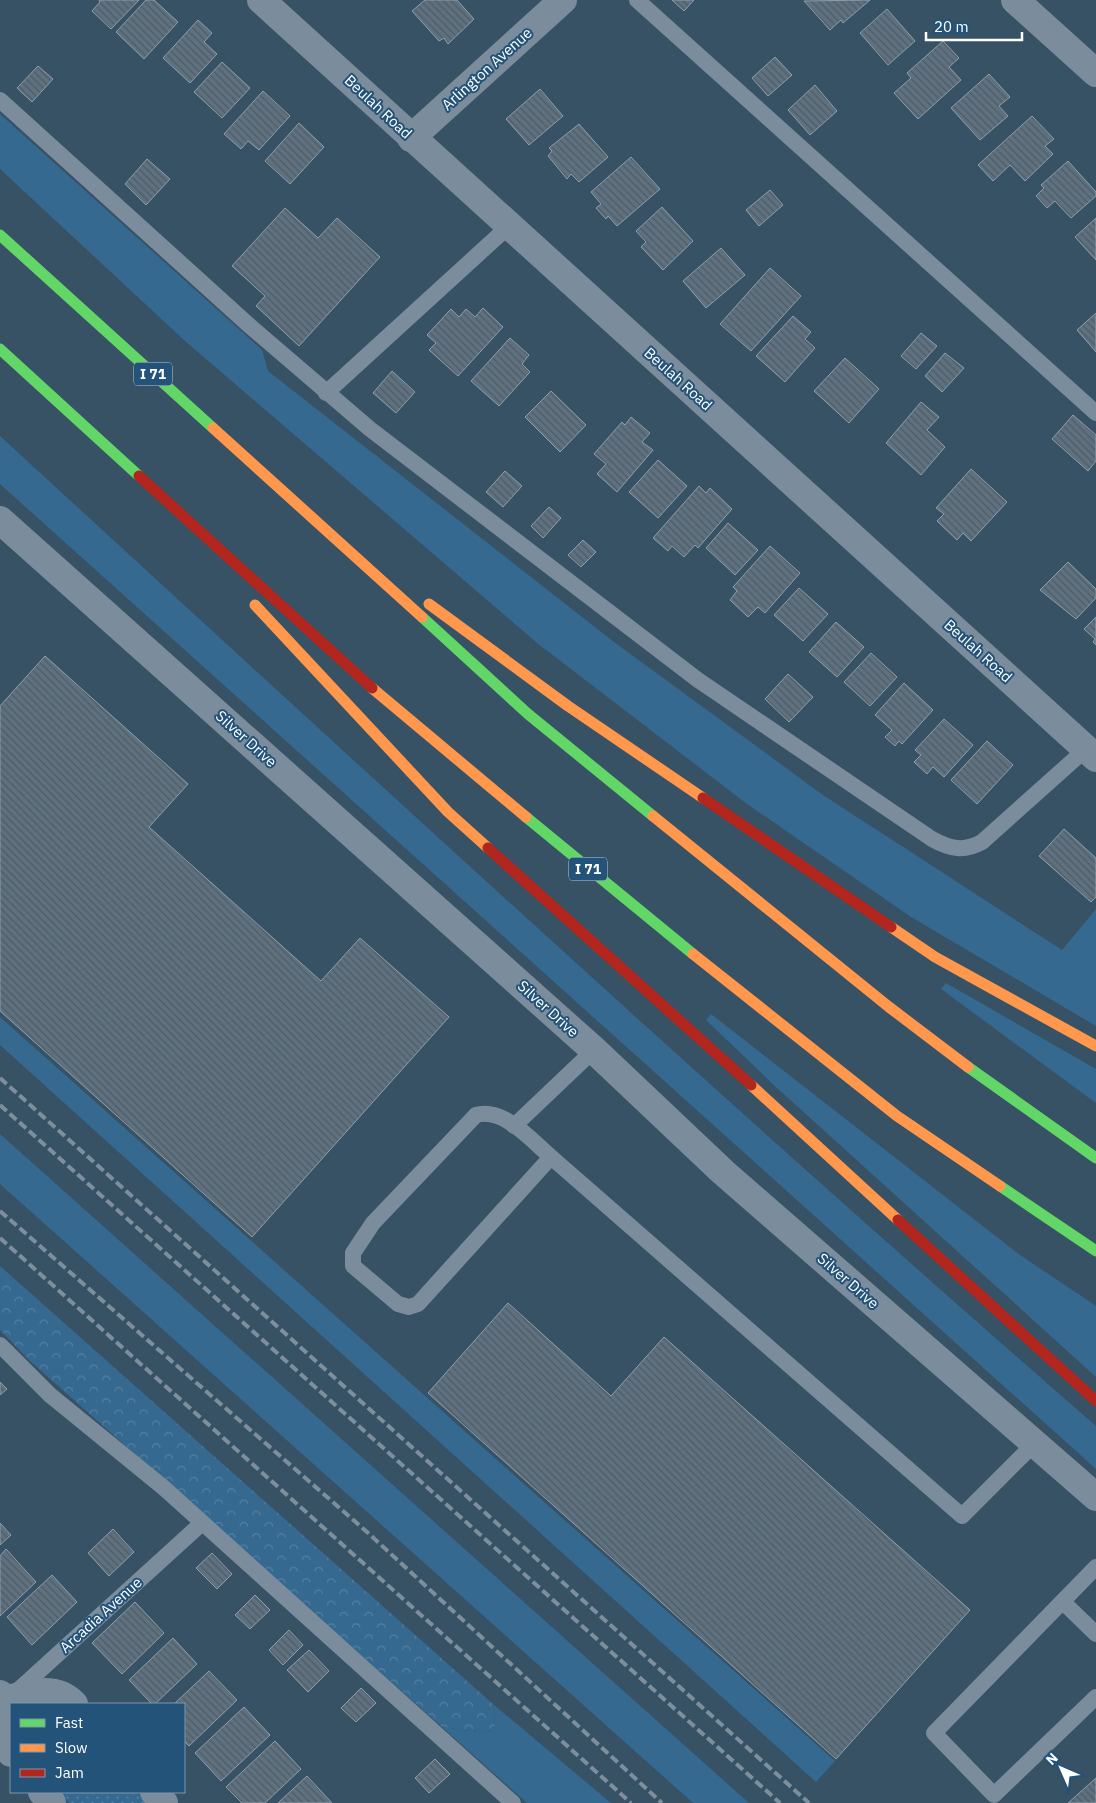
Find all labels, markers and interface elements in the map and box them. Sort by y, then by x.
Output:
scale bar [926,10,1022,42]
text: 20 m [934,17,969,36]
street label: Arlington Avenue [438,23,536,114]
street label: Beulah Road [341,71,416,143]
street label: Beulah Road [640,343,716,414]
road number: I 71 [134,362,172,386]
street label: Beulah Road [940,615,1016,686]
street label: Silver Drive [212,706,281,771]
road number: I 71 [569,858,607,881]
street label: Silver Drive [514,976,583,1041]
street label: Silver Drive [814,1249,883,1313]
street label: Arcadia Avenue [55,1573,146,1657]
legend [10,1703,185,1793]
text: Fast [55,1713,83,1732]
text: Slow [55,1738,88,1757]
north arrow [1036,1743,1086,1793]
text: N [1042,1749,1062,1769]
text: Jam [55,1763,84,1782]

